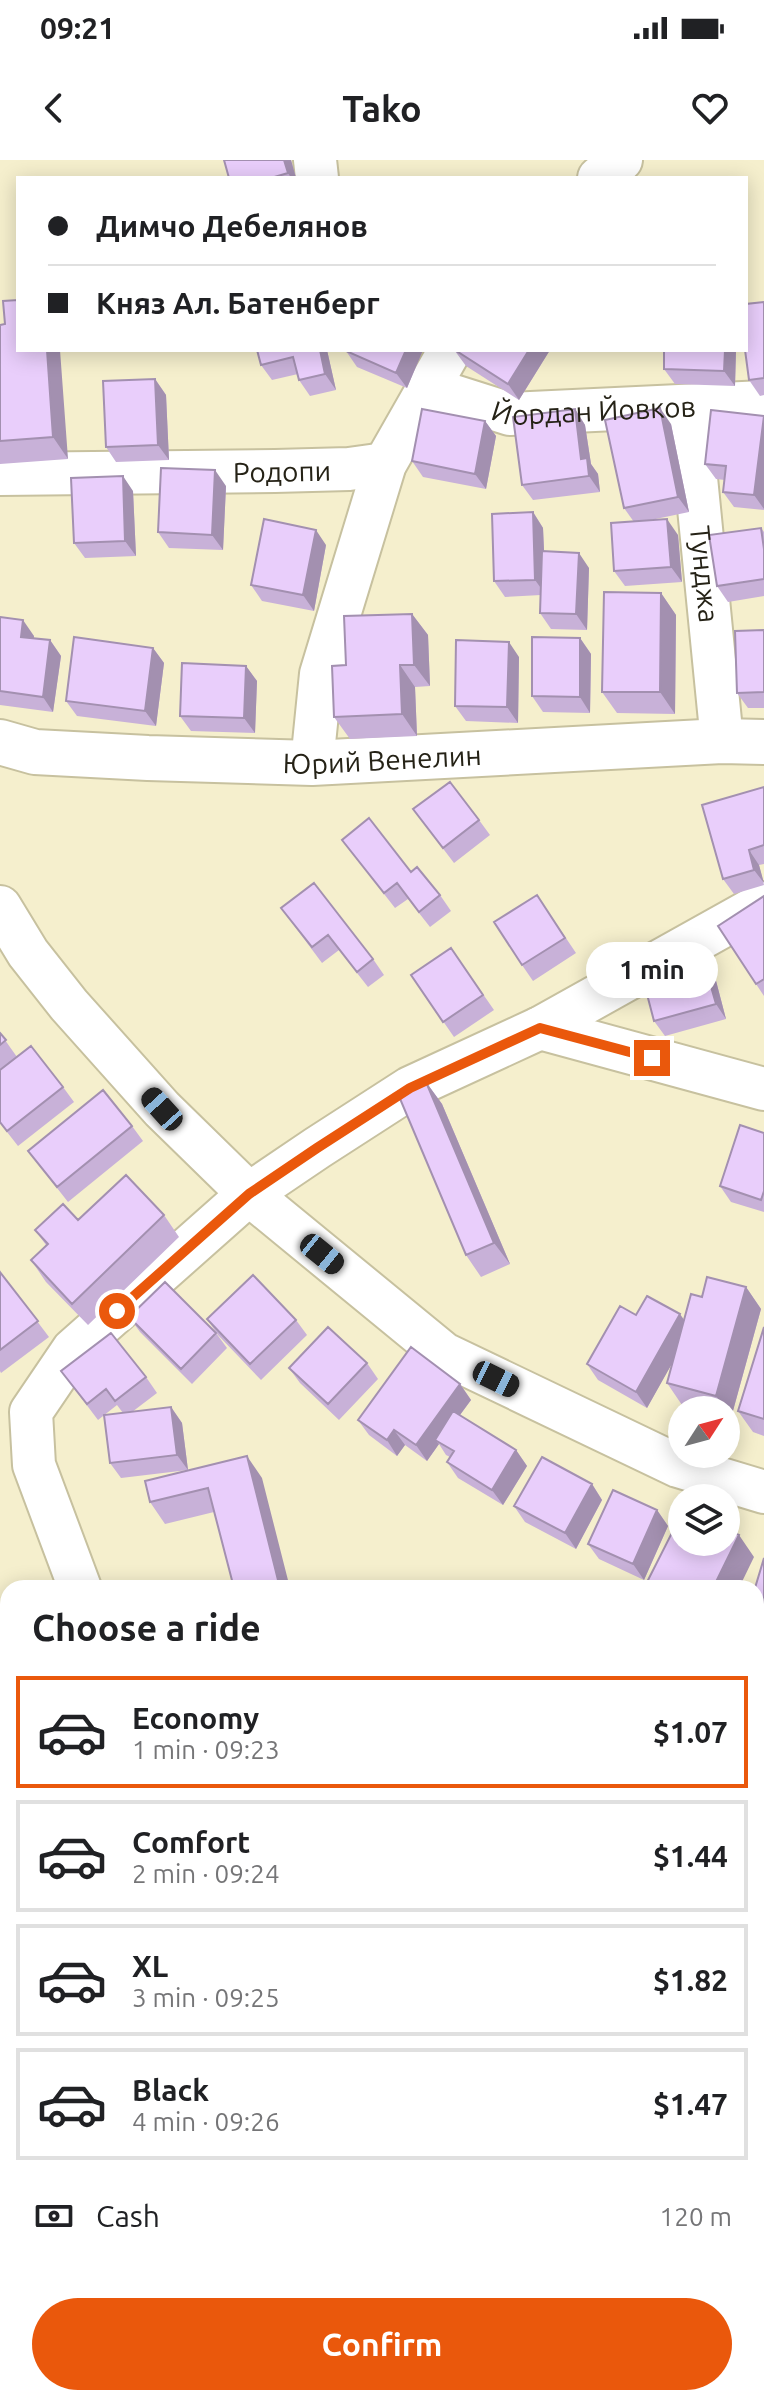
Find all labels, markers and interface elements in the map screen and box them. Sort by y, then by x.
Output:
text: 09:21 [40,11,115,45]
icon: back [32,86,76,130]
icon: heart [688,86,732,130]
text: Tako [342,88,422,129]
text: Димчо Дебелянов [96,209,368,243]
text: Княз Ал. Батенберг [96,286,379,320]
street label: Йордан Йовков [488,390,696,429]
street label: Родопи [233,454,332,487]
street label: Тунджа [685,524,726,624]
street label: Юрий Венелин [282,738,482,779]
callout: 1 min [586,942,718,998]
text: 1 min [619,955,685,984]
route end [634,1040,670,1076]
car [137,1083,187,1135]
car [296,1230,348,1278]
route start [99,1293,135,1329]
car [469,1358,523,1400]
north arrow [668,1396,740,1468]
map controls [668,1396,740,1556]
button: layers [668,1484,740,1556]
text: Choose a ride [32,1607,261,1648]
icon: car [36,1696,108,1768]
text: Economy [132,1701,259,1735]
text: $1.07 [653,1715,728,1749]
text: 1 min · 09:23 [132,1735,280,1764]
icon: car [36,1820,108,1892]
text: Comfort [132,1825,250,1859]
text: $1.44 [653,1839,728,1873]
text: 2 min · 09:24 [132,1859,280,1888]
icon: car [36,1944,108,2016]
text: XL [132,1949,168,1983]
text: $1.82 [653,1963,728,1997]
text: 3 min · 09:25 [132,1983,280,2012]
icon: car [36,2068,108,2140]
text: Black [132,2073,209,2107]
text: $1.47 [653,2087,728,2121]
text: 4 min · 09:26 [132,2107,280,2136]
icon: cash [32,2194,76,2238]
text: Cash [96,2199,160,2233]
text: 120 m [660,2202,732,2231]
button: Confirm [32,2298,732,2390]

